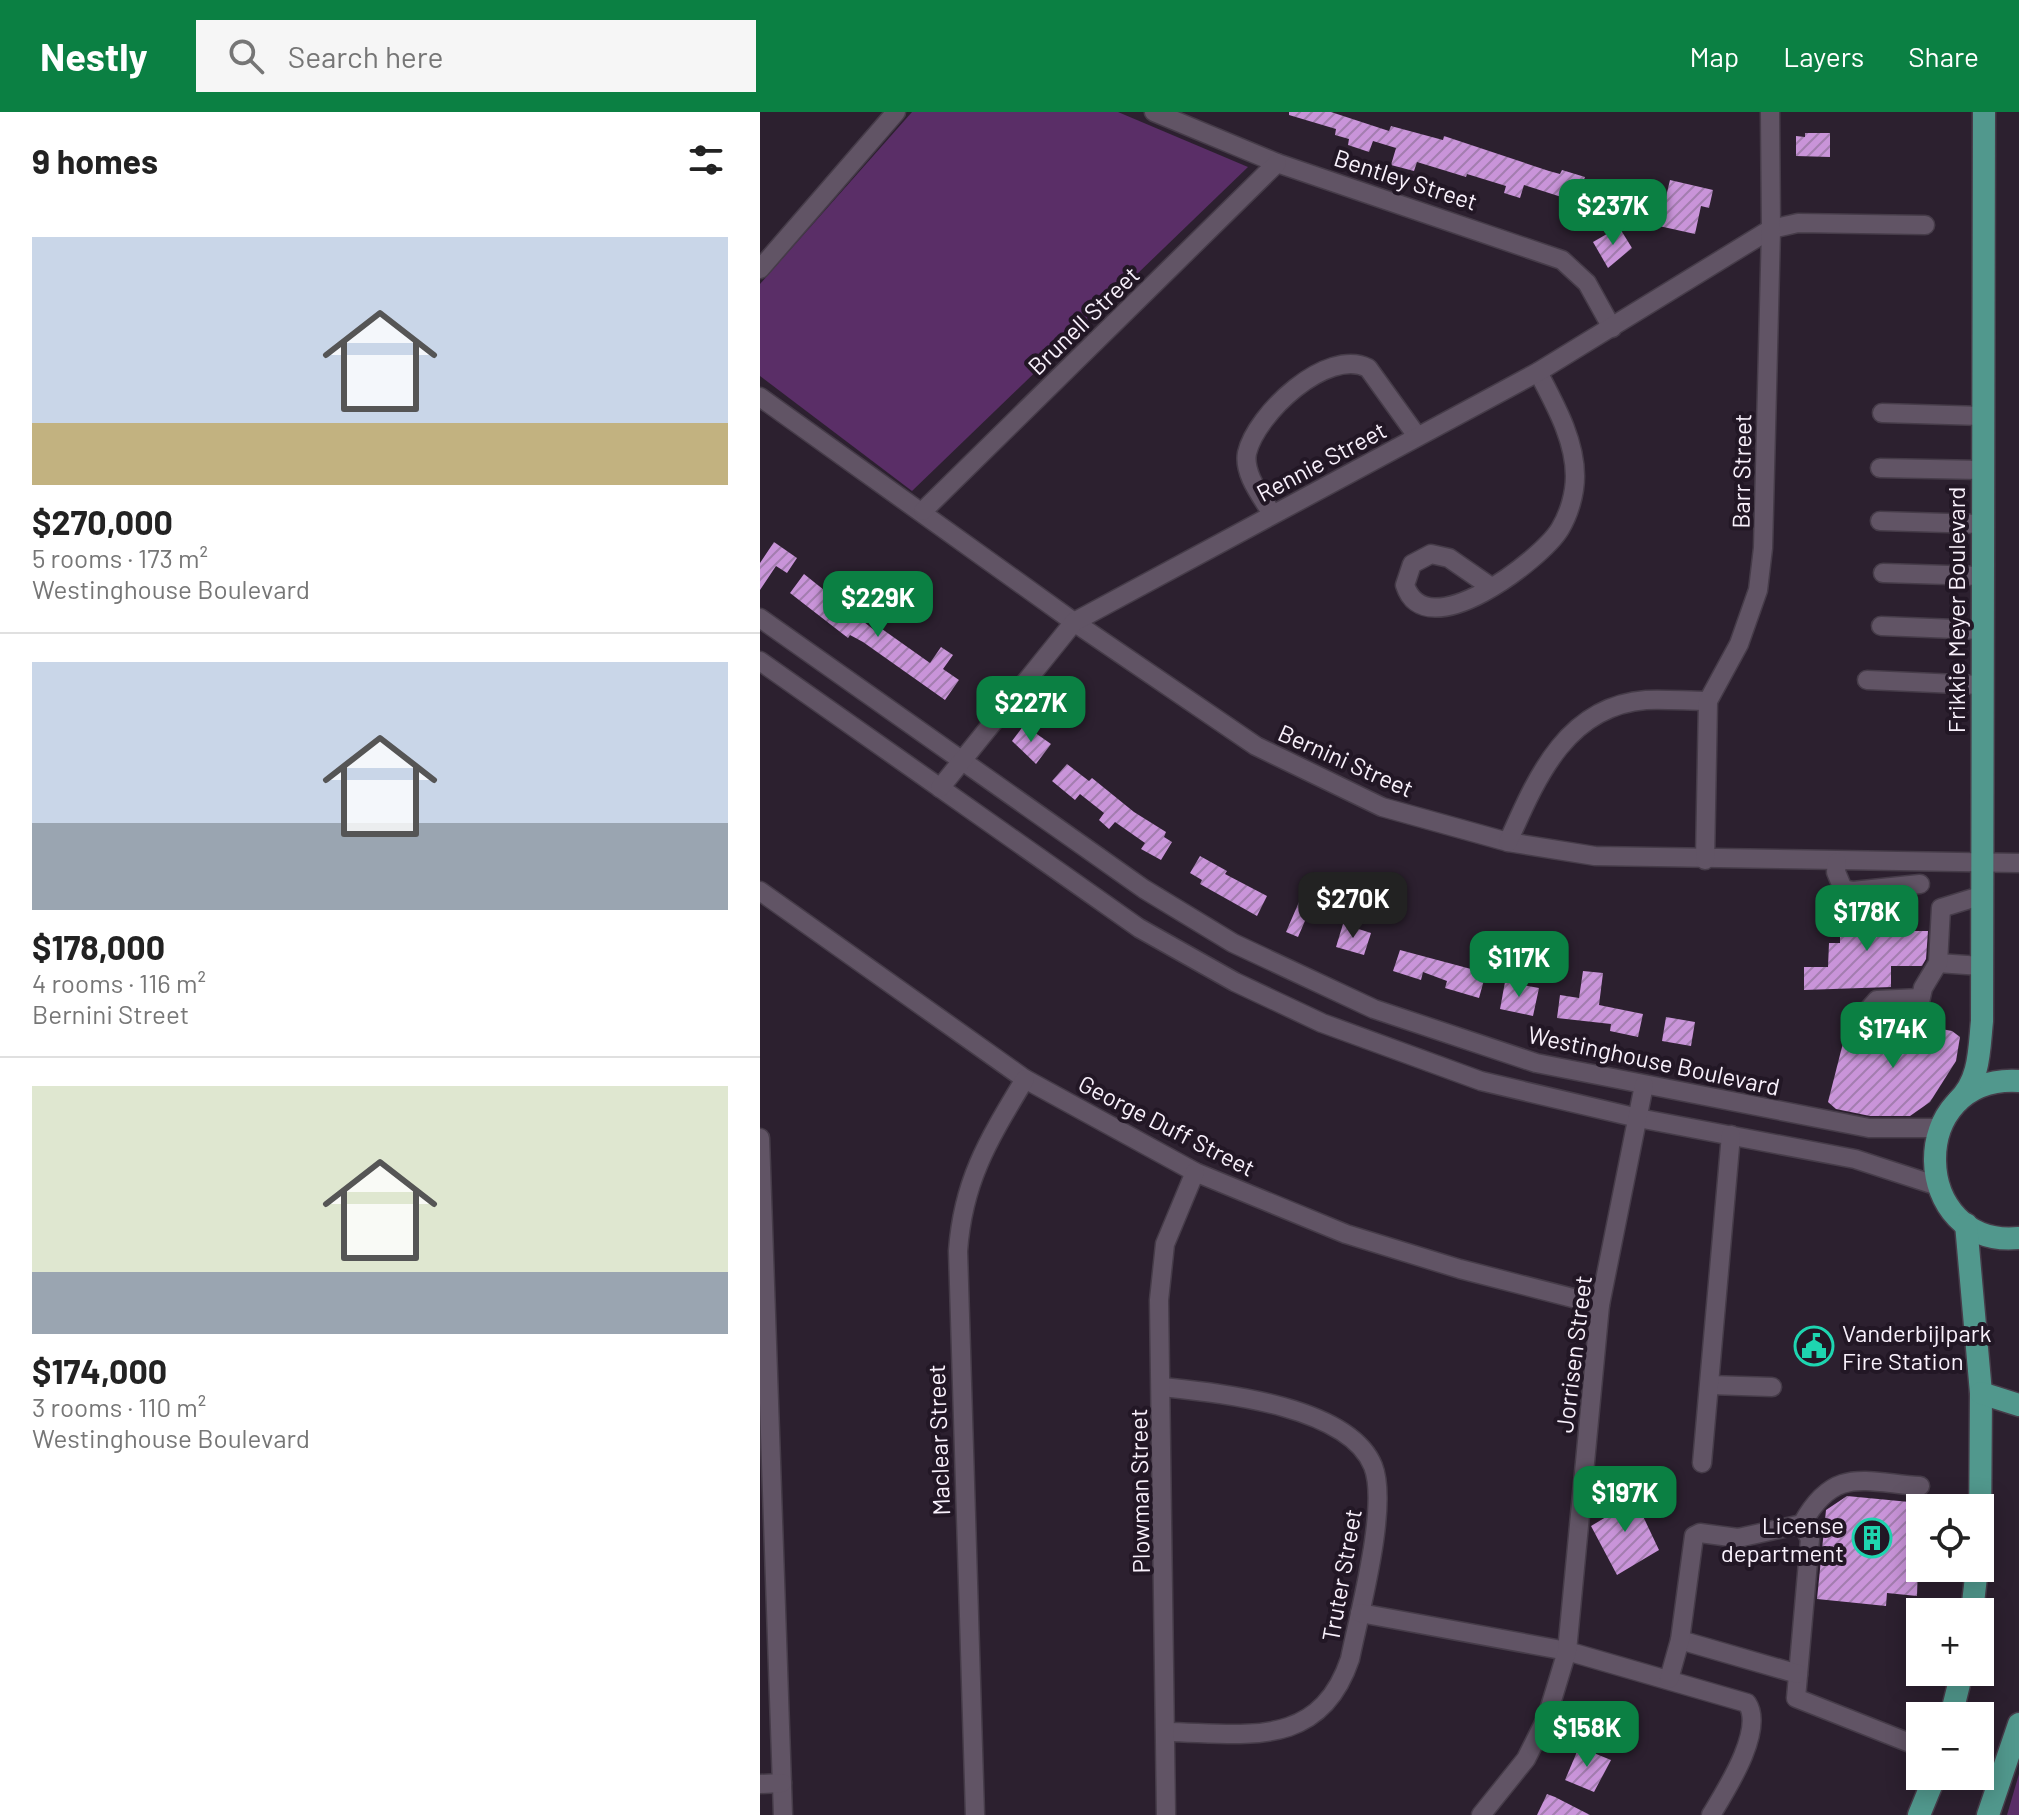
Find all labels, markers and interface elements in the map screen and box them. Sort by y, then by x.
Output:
search box [196,20,756,92]
text: Nestly [40,33,148,79]
icon: search [224,34,268,78]
text: Search here [288,38,444,74]
text: Map [1689,39,1739,73]
text: Layers [1783,39,1864,73]
text: Share [1908,39,1979,73]
icon: filters [684,138,728,182]
text: 9 homes [32,140,158,181]
street label: Bentley Street [1331,142,1481,216]
pin: $237K [1557,179,1669,247]
text: $237K [1577,189,1649,220]
street label: Brunell Street [1021,260,1145,380]
icon: home [308,289,452,433]
street label: Barr Street [1725,413,1757,529]
street label: Rennie Street [1251,415,1391,507]
street label: Frikkie Meyer Boulevard [1941,487,1970,733]
text: $270,000 [32,501,173,542]
text: 5 rooms · 173 m² [32,542,208,573]
pin: $229K [822,571,934,639]
text: Westinghouse Boulevard [32,573,310,604]
text: $229K [841,581,915,612]
pin: $227K [975,676,1087,744]
text: $227K [994,686,1068,717]
icon: home [308,714,452,858]
street label: Bernini Street [1274,717,1418,803]
pin: $270K [1297,872,1409,940]
text: $270K [1316,882,1390,913]
pin: $178K [1811,885,1923,953]
text: $178K [1833,895,1901,926]
text: $178,000 [32,926,165,967]
pin: $117K [1463,931,1575,999]
text: $117K [1488,941,1550,972]
text: 4 rooms · 116 m² [32,967,206,998]
text: Bernini Street [32,998,189,1029]
pin: $174K [1837,1002,1949,1070]
text: $174K [1859,1012,1927,1043]
street label: Westinghouse Boulevard [1525,1019,1783,1101]
street label: George Duff Street [1074,1068,1260,1182]
icon: home [308,1138,452,1282]
street label: Jorrisen Street [1549,1274,1597,1434]
place label: Vanderbijlpark Fire Station [1842,1318,1992,1375]
public building icon: Vanderbijlpark Fire Station [1793,1325,1835,1367]
text: $174,000 [32,1350,167,1391]
street label: Maclear Street [921,1364,955,1516]
text: 3 rooms · 110 m² [32,1391,206,1422]
street label: Plowman Street [1123,1408,1155,1574]
text: Westinghouse Boulevard [32,1422,310,1453]
pin: $197K [1569,1466,1681,1534]
text: $197K [1591,1476,1659,1507]
map controls [1906,1494,1994,1790]
button: locate [1906,1494,1994,1582]
street label: Truter Street [1315,1506,1367,1644]
place label: License department [1721,1510,1844,1567]
building icon: License department [1851,1517,1893,1559]
button: + [1906,1598,1994,1686]
pin: $158K [1531,1701,1643,1769]
button: − [1906,1702,1994,1790]
text: $158K [1553,1711,1621,1742]

